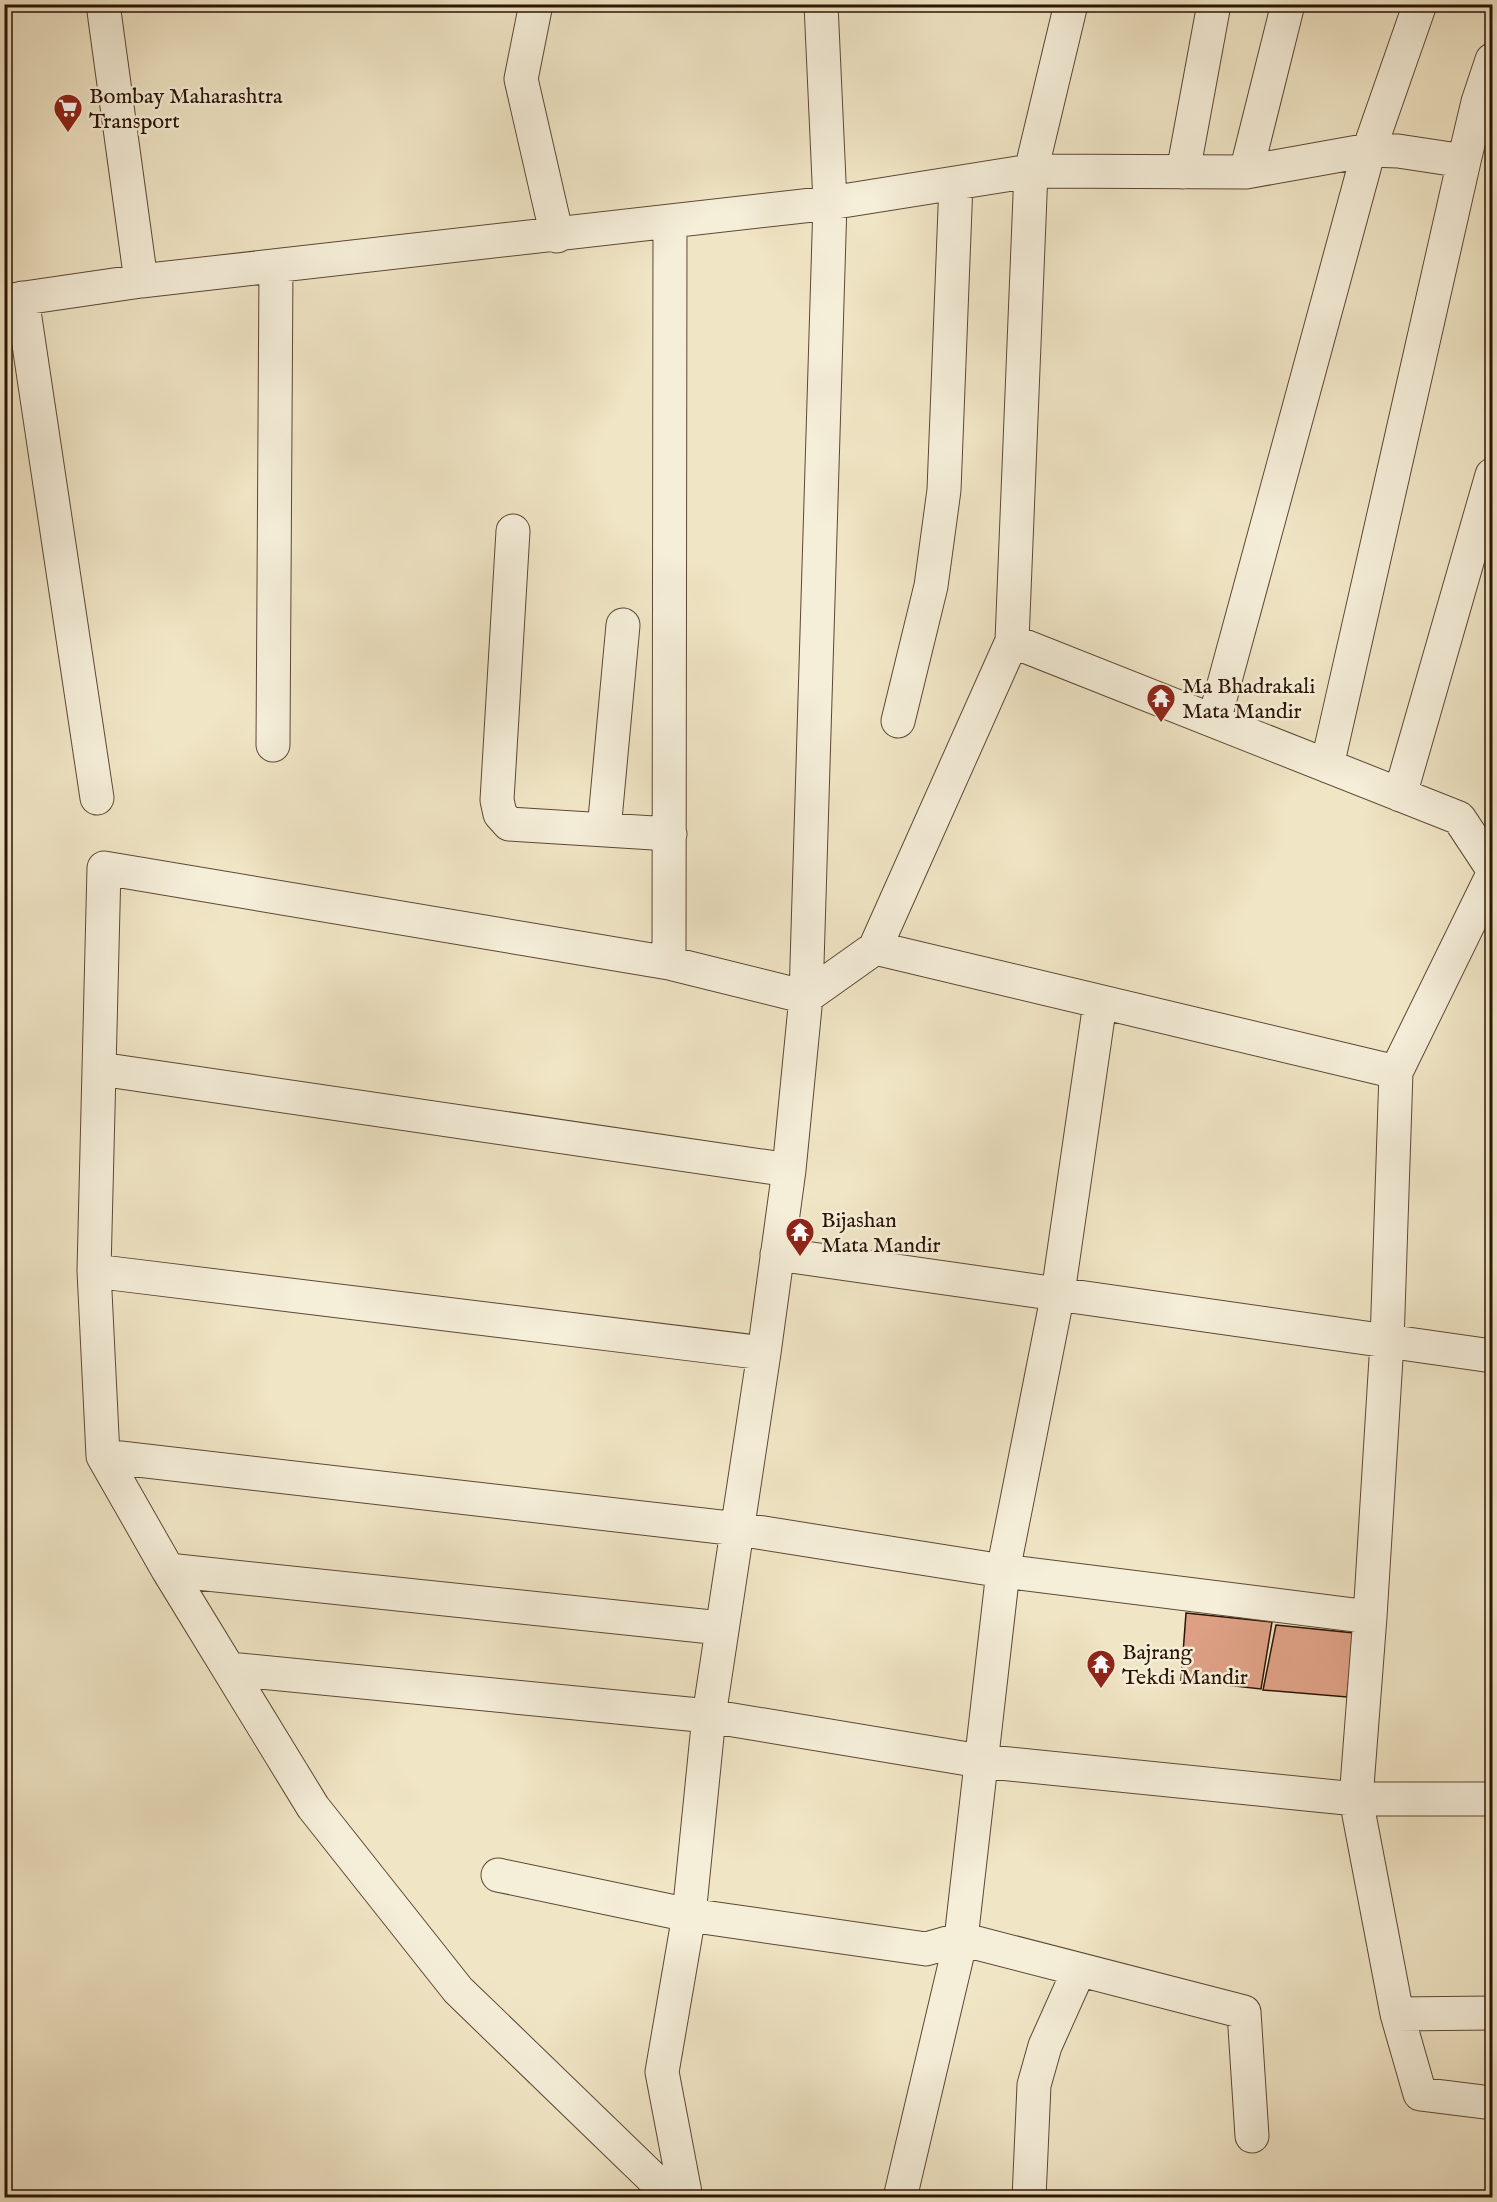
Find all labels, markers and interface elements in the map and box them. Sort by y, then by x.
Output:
place label: Bombay Maharashtra Transport [89,83,283,136]
supermarket icon: Bombay Maharashtra Transport [52,92,84,134]
place label: Ma Bhadrakali Mata Mandir [1182,673,1315,726]
temple icon: Ma Bhadrakali Mata Mandir [1145,682,1177,724]
place label: Bijashan Mata Mandir [821,1207,941,1260]
temple icon: Bijashan Mata Mandir [784,1216,816,1258]
place label: Bajrang Tekdi Mandir [1122,1639,1248,1692]
temple icon: Bajrang Tekdi Mandir [1085,1648,1117,1690]

